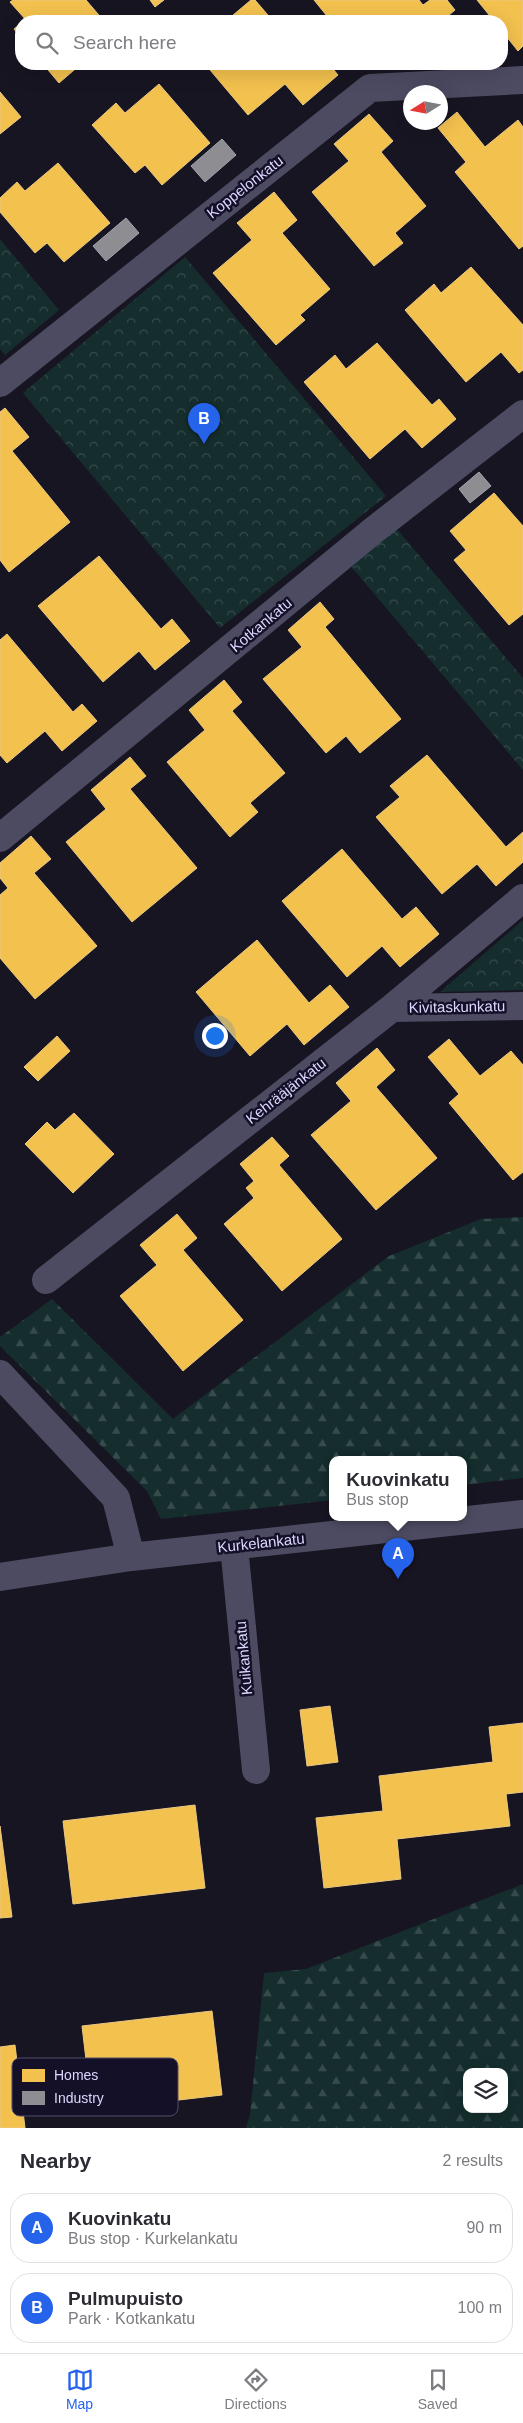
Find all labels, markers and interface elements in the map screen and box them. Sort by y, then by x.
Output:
search box [15,15,508,70]
icon: search [33,29,61,57]
text: Search here [73,32,177,53]
north arrow [403,85,448,130]
street label: Koppelonkatu [203,152,286,222]
pin: B [188,403,220,444]
street label: Kotkankatu [226,594,295,655]
street label: Kivitaskunkatu [408,997,505,1016]
your location [202,1023,228,1049]
street label: Kehrääjänkatu [242,1054,329,1127]
popup [329,1456,467,1521]
text: Kuovinkatu [346,1469,450,1490]
text: Bus stop [346,1491,409,1508]
street label: Kurkelankatu [217,1529,305,1556]
pin: A [382,1538,414,1579]
street label: Kuikankatu [232,1620,255,1696]
legend [12,2058,178,2116]
text: Homes [54,2067,98,2083]
map controls [463,2068,508,2113]
button: layers [463,2068,508,2113]
text: Industry [54,2090,104,2106]
text: Nearby [20,2149,91,2172]
text: 2 results [443,2152,503,2169]
text: Kuovinkatu [68,2208,171,2229]
text: A [31,2219,43,2236]
text: 90 m [466,2219,502,2236]
text: Bus stop · Kurkelankatu [68,2230,238,2247]
text: Pulmupuisto [68,2288,183,2309]
text: B [31,2299,43,2316]
text: 100 m [458,2299,502,2316]
text: Park · Kotkankatu [68,2310,195,2327]
tab: Map [66,2366,94,2412]
tab: Directions [225,2366,287,2412]
tab: Saved [418,2366,457,2412]

